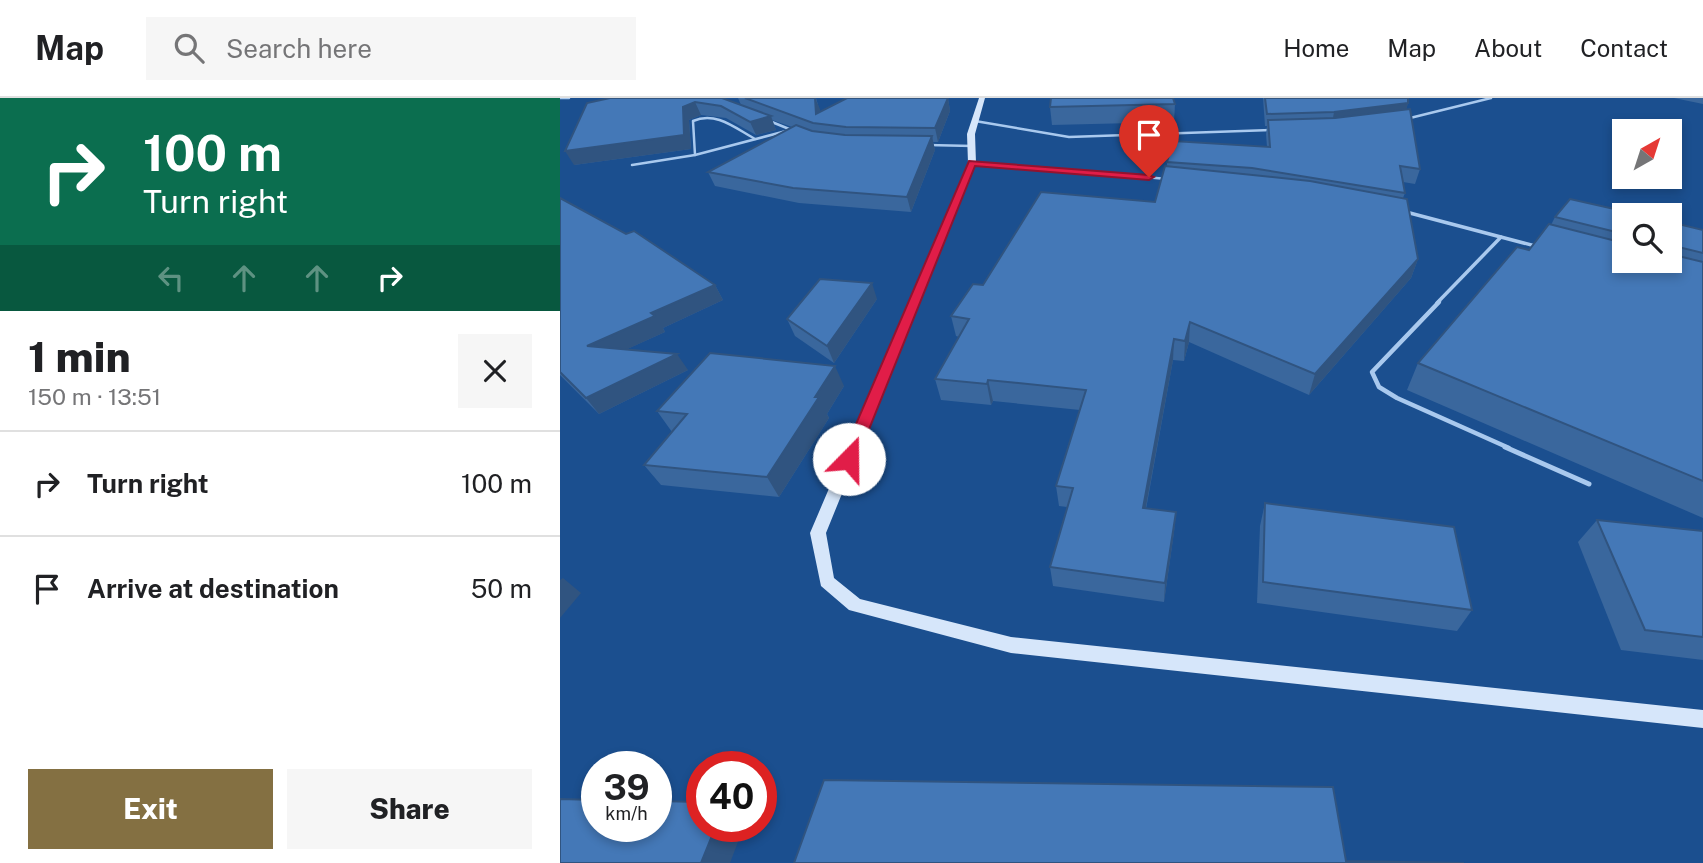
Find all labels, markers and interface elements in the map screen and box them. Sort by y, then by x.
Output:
search box [146,17,636,80]
text: Map [35,29,104,67]
icon: search [170,29,208,67]
text: Search here [226,33,372,64]
text: Home [1283,34,1349,62]
text: Map [1387,34,1436,62]
text: About [1474,34,1542,62]
text: Contact [1580,34,1668,62]
pin [1119,105,1179,177]
icon: arrive [1130,116,1168,154]
north arrow [1612,119,1682,189]
map controls [1612,119,1682,273]
text: 100 m [143,124,282,182]
icon: right [28,126,119,217]
text: Turn right [143,183,288,220]
button: search [1612,203,1682,273]
icon: left [152,259,190,297]
icon: ahead [225,259,263,297]
icon: ahead [298,259,336,297]
icon: right [371,259,409,297]
text: 1 min [28,332,131,381]
button: close [458,334,532,408]
text: 150 m · 13:51 [28,383,161,410]
position arrow [812,422,886,496]
icon: right [28,465,66,503]
text: Turn right [87,468,209,499]
text: 100 m [461,468,532,499]
icon: arrive [28,570,66,608]
text: Arrive at destination [87,573,339,604]
text: 50 m [471,573,532,604]
speed limit sign: 40 [686,751,777,842]
text: 39 [603,767,650,808]
button: Exit [28,769,273,849]
button: Share [287,769,532,849]
text: km/h [605,803,648,824]

